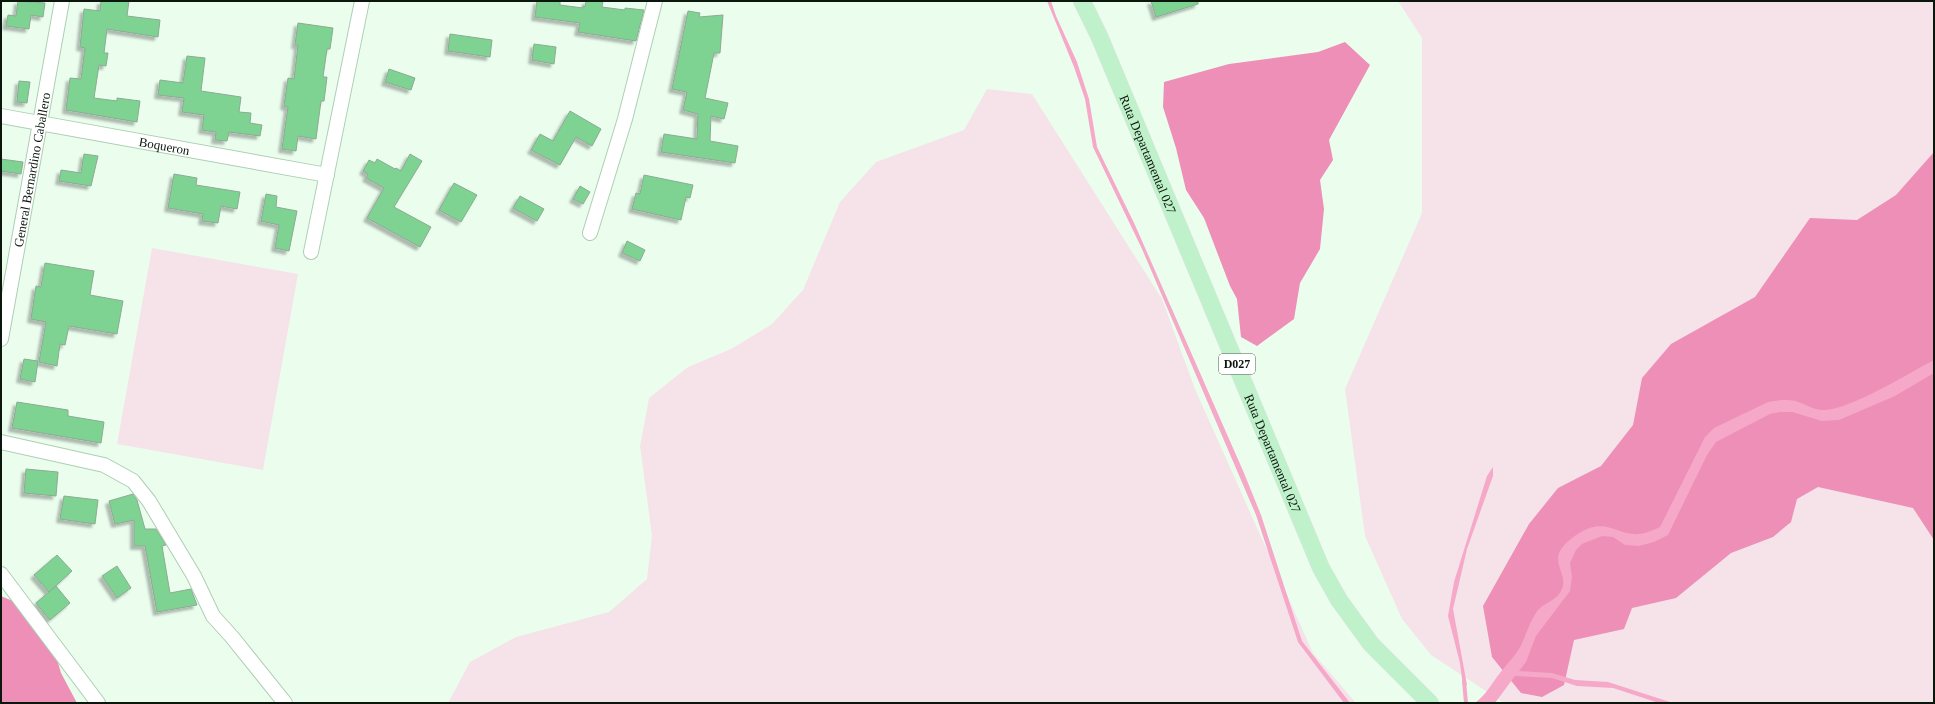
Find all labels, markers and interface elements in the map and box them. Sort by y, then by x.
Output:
street label: General Bernardino Caballero [11,91,53,248]
street label: Ruta Departamental 027 [1117,93,1180,216]
street label: Boqueron [138,134,191,158]
road number: D027 [1219,354,1255,374]
street label: Ruta Departamental 027 [1241,392,1304,515]

